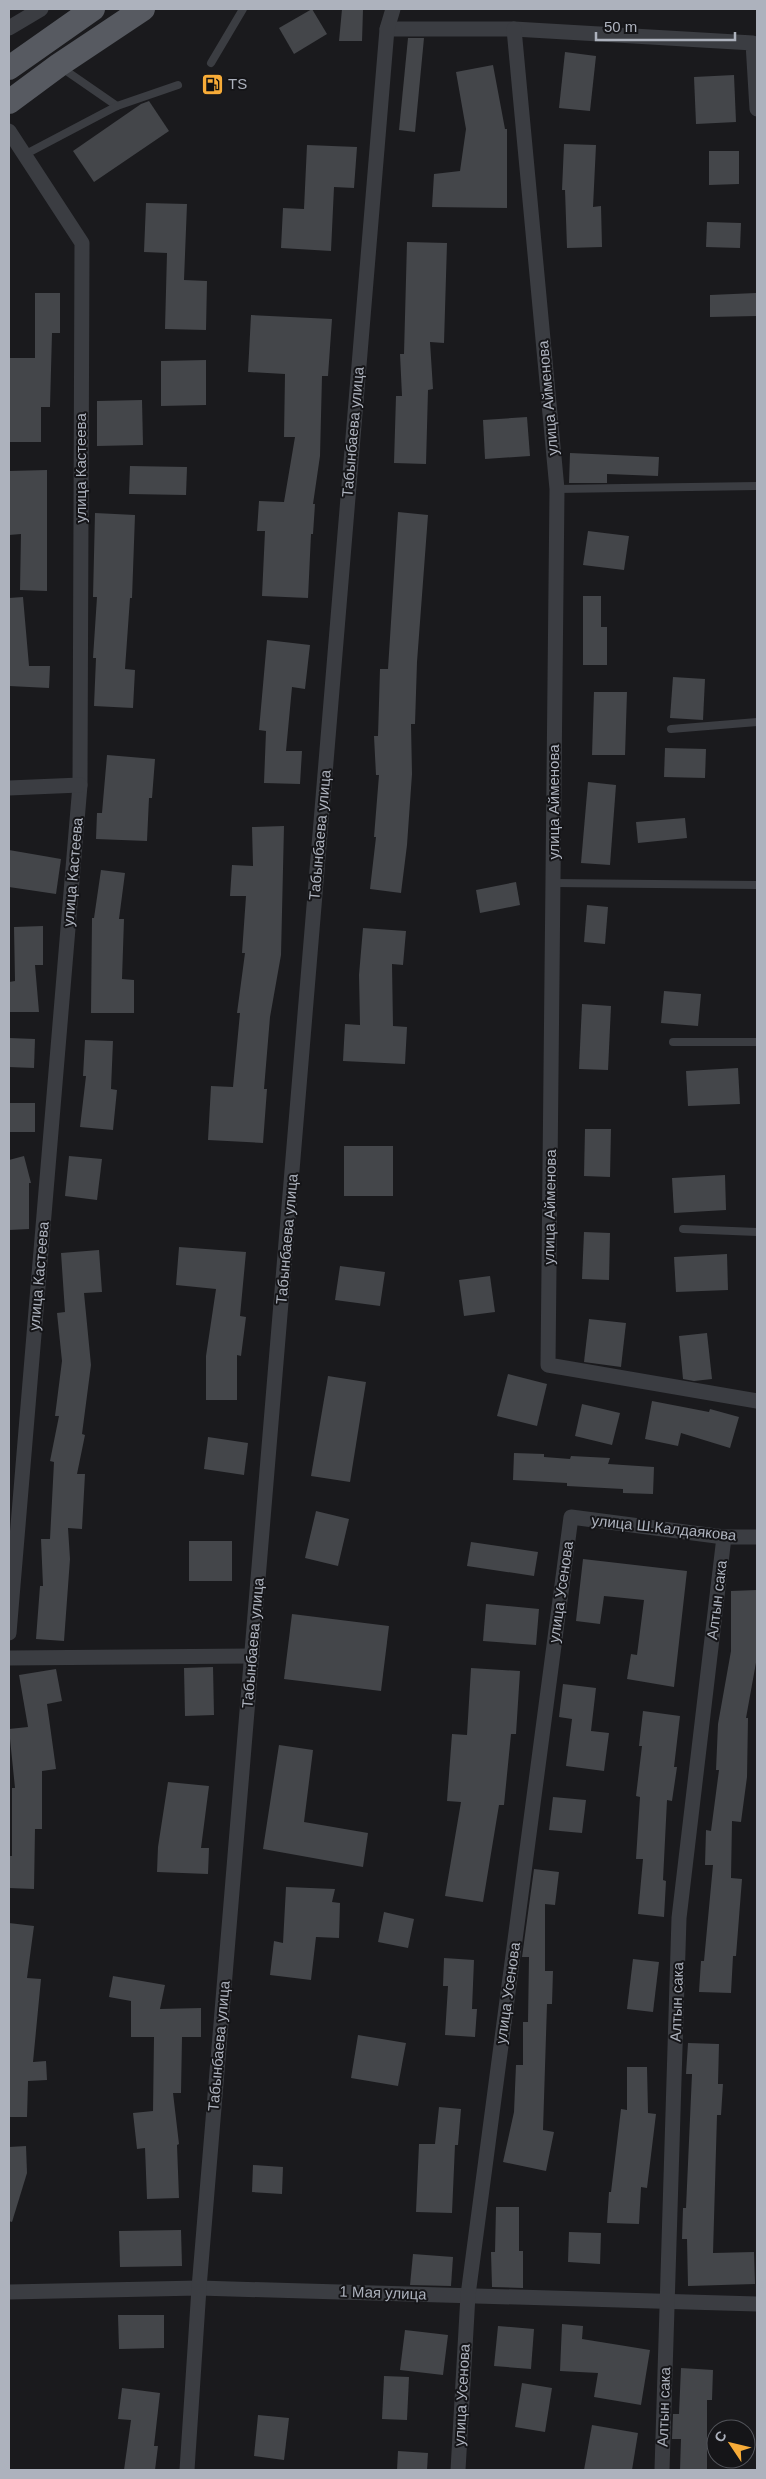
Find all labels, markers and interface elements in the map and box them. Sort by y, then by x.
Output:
scale bar [596,10,735,42]
text: 50 m [604,18,637,35]
fuel station icon: TS [200,72,224,96]
place label: TS [228,75,247,92]
street label: улица Айменова [534,339,561,456]
street label: Табынбаева улица [338,365,367,498]
street label: улица Кастеева [72,413,89,523]
street label: улица Айменова [545,744,562,860]
street label: Табынбаева улица [305,768,334,901]
street label: улица Кастеева [59,816,86,927]
street label: улица Айменова [540,1149,559,1265]
street label: Табынбаева улица [272,1172,301,1305]
street label: улица Кастеева [25,1220,52,1331]
street label: улица Ш.Калдаякова [591,1511,738,1544]
street label: улица Усенова [545,1539,576,1644]
street label: Алтын сака [703,1559,730,1641]
street label: Табынбаева улица [238,1576,267,1709]
street label: улица Усенова [492,1940,523,2045]
street label: Алтын сака [667,1961,686,2042]
street label: Табынбаева улица [204,1979,233,2112]
street label: 1 Мая улица [339,2282,427,2303]
street label: улица Усенова [450,2343,473,2447]
street label: Алтын сака [654,2366,673,2447]
north arrow [706,2419,756,2469]
text: С [711,2428,730,2445]

